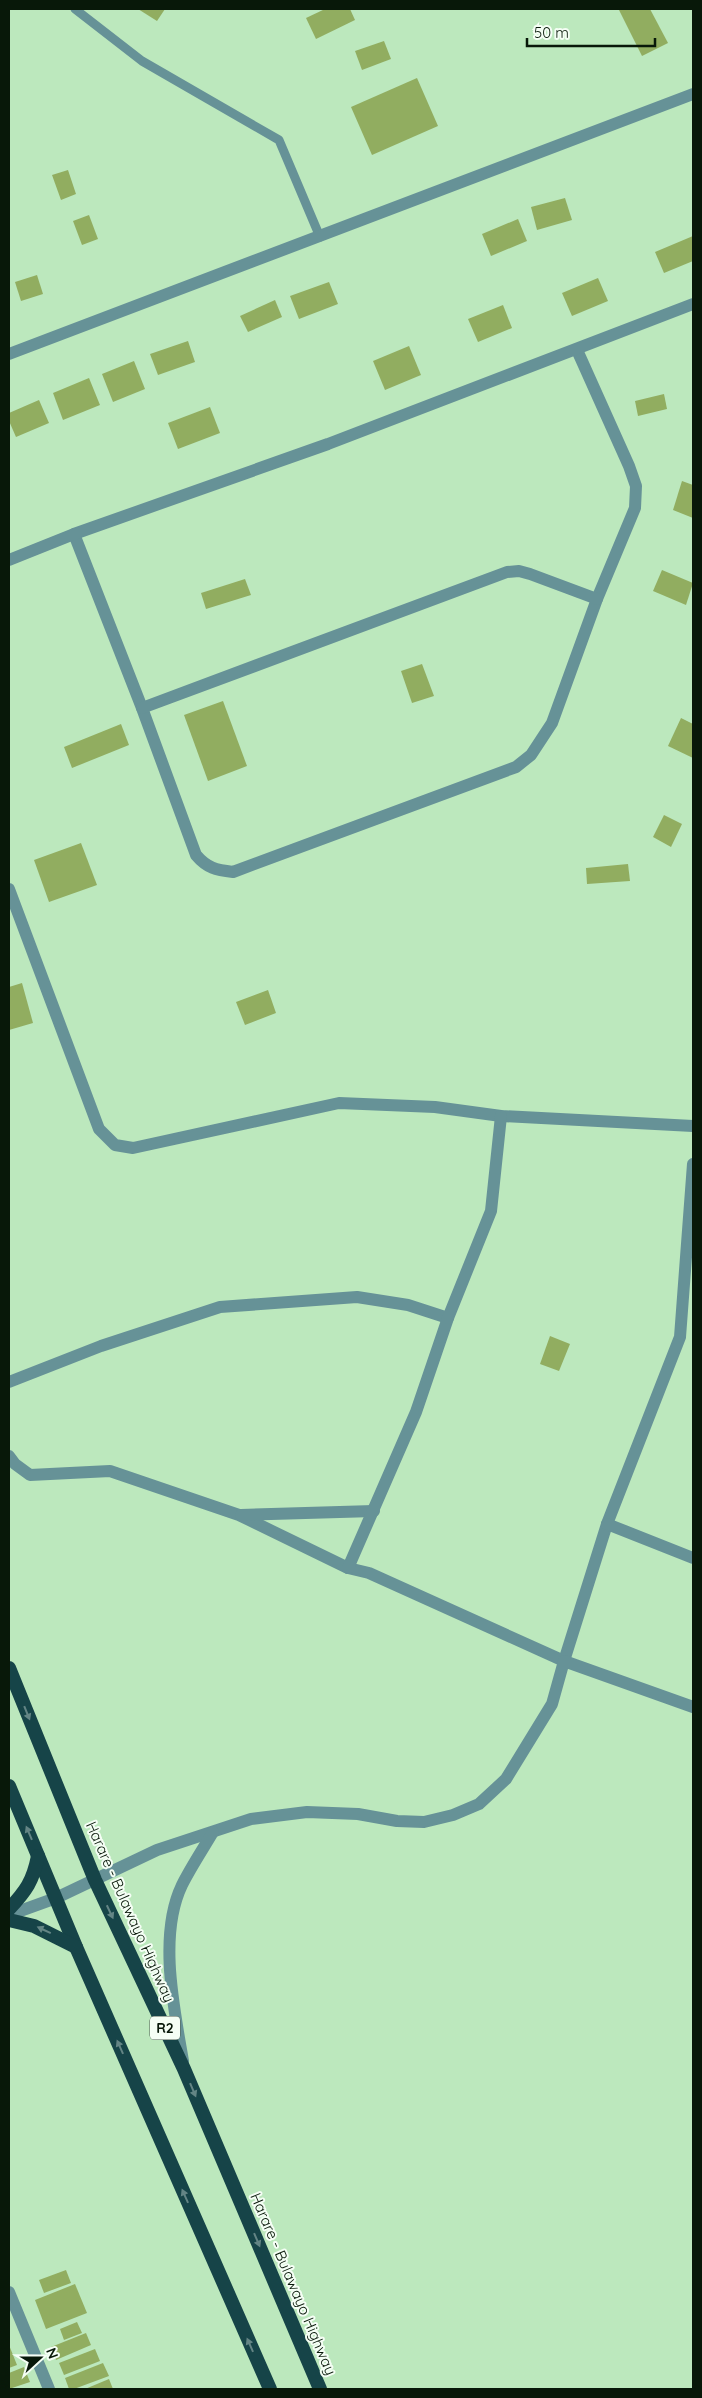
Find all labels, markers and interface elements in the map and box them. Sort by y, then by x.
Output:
scale bar [527,15,654,47]
text: 50 m [534,23,569,42]
one-way arrow [23,1706,31,1721]
street label: Harare - Bulawayo Highway [82,1818,179,2005]
one-way arrow [24,1826,32,1840]
one-way arrow [106,1904,114,1919]
one-way arrow [37,1926,51,1934]
road number: R2 [150,2016,180,2040]
one-way arrow [115,2040,123,2054]
one-way arrow [190,2083,198,2098]
one-way arrow [181,2189,189,2203]
street label: Harare - Bulawayo Highway [246,2190,341,2378]
one-way arrow [253,2233,261,2247]
north arrow [15,2333,65,2383]
one-way arrow [246,2338,254,2352]
text: N [42,2345,62,2361]

